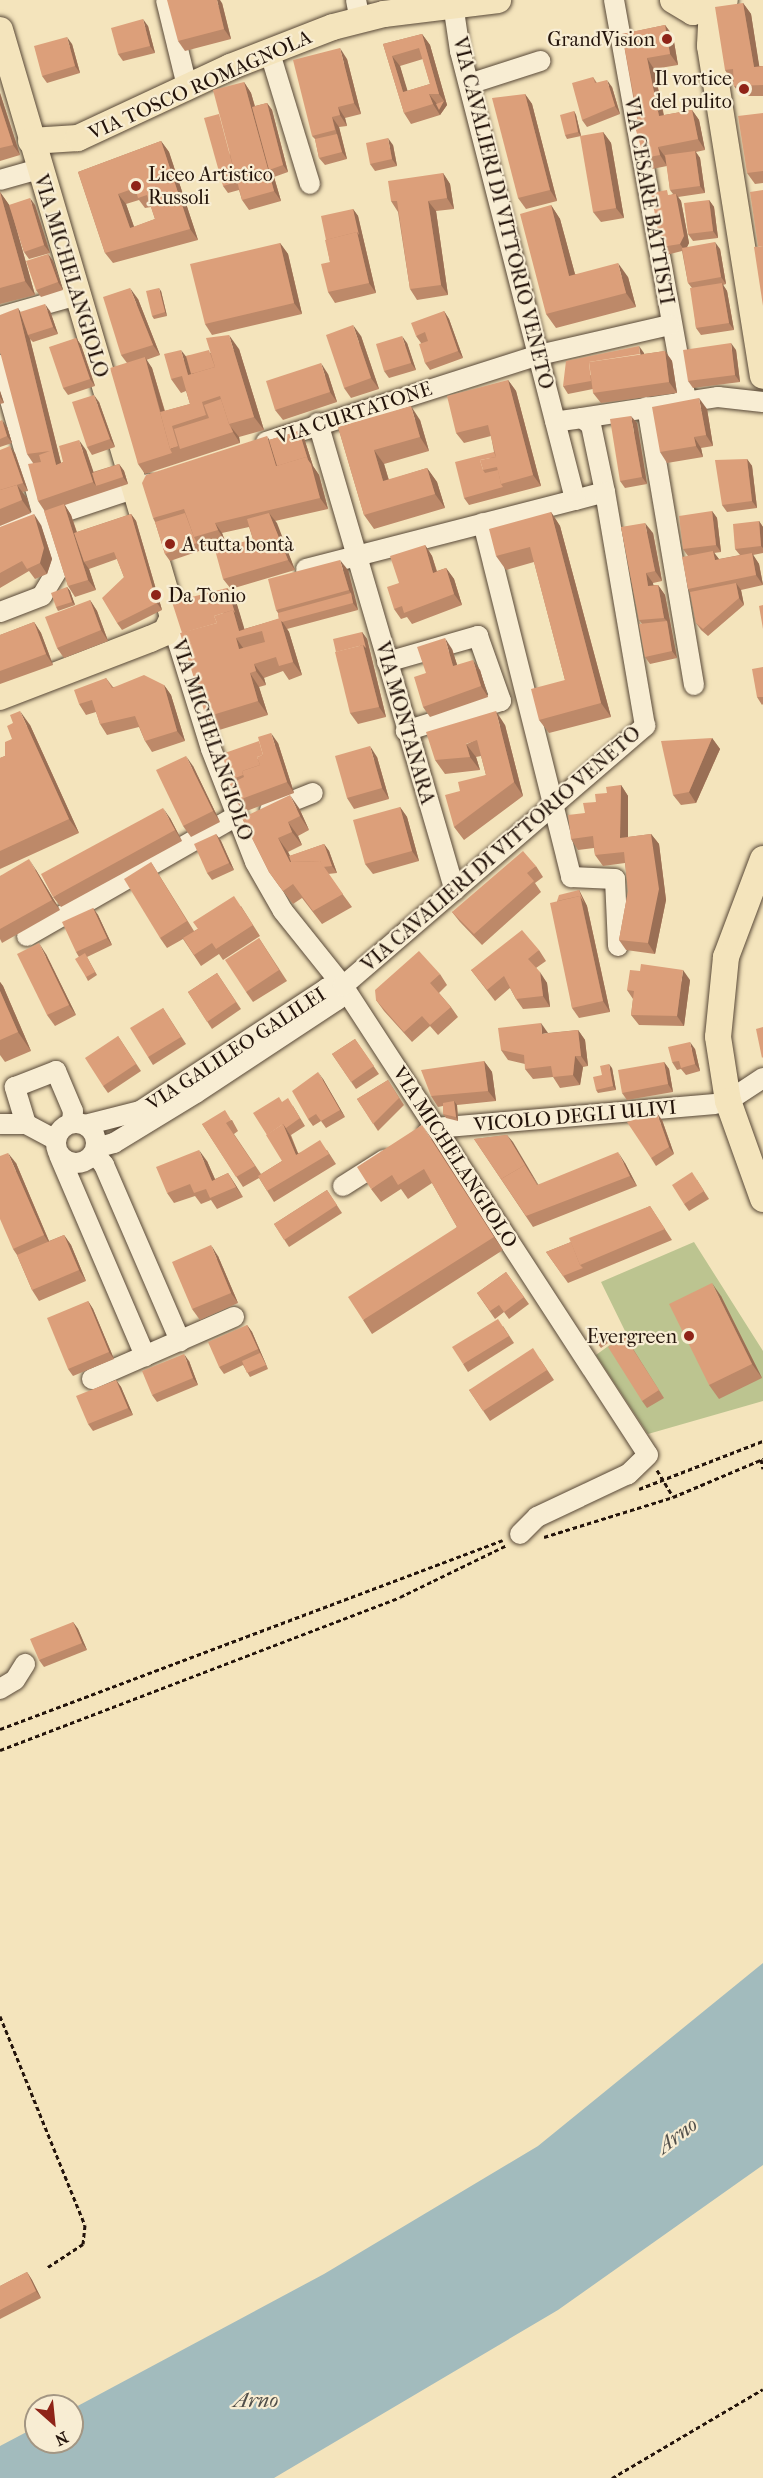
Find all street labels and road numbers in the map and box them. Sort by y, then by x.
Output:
street label: VIA TOSCO ROMAGNOLA [85,25,315,145]
street label: VIA CAVALIERI DI VITTORIO VENETO [448,34,558,392]
street label: VIA CESARE BATTISTI [619,95,679,307]
street label: VIA MICHELANGIOLO [29,172,113,380]
street label: VIA CURTATONE [273,376,435,450]
street label: VIA MICHELANGIOLO [166,636,258,844]
street label: VIA MONTANARA [370,639,440,807]
street label: VIA CAVALIERI DI VITTORIO VENETO [357,721,645,977]
street label: VIA GALILEO GALILEI [142,982,330,1116]
street label: VIA MICHELANGIOLO [387,1062,523,1252]
street label: VICOLO DEGLI ULIVI [473,1095,677,1137]

